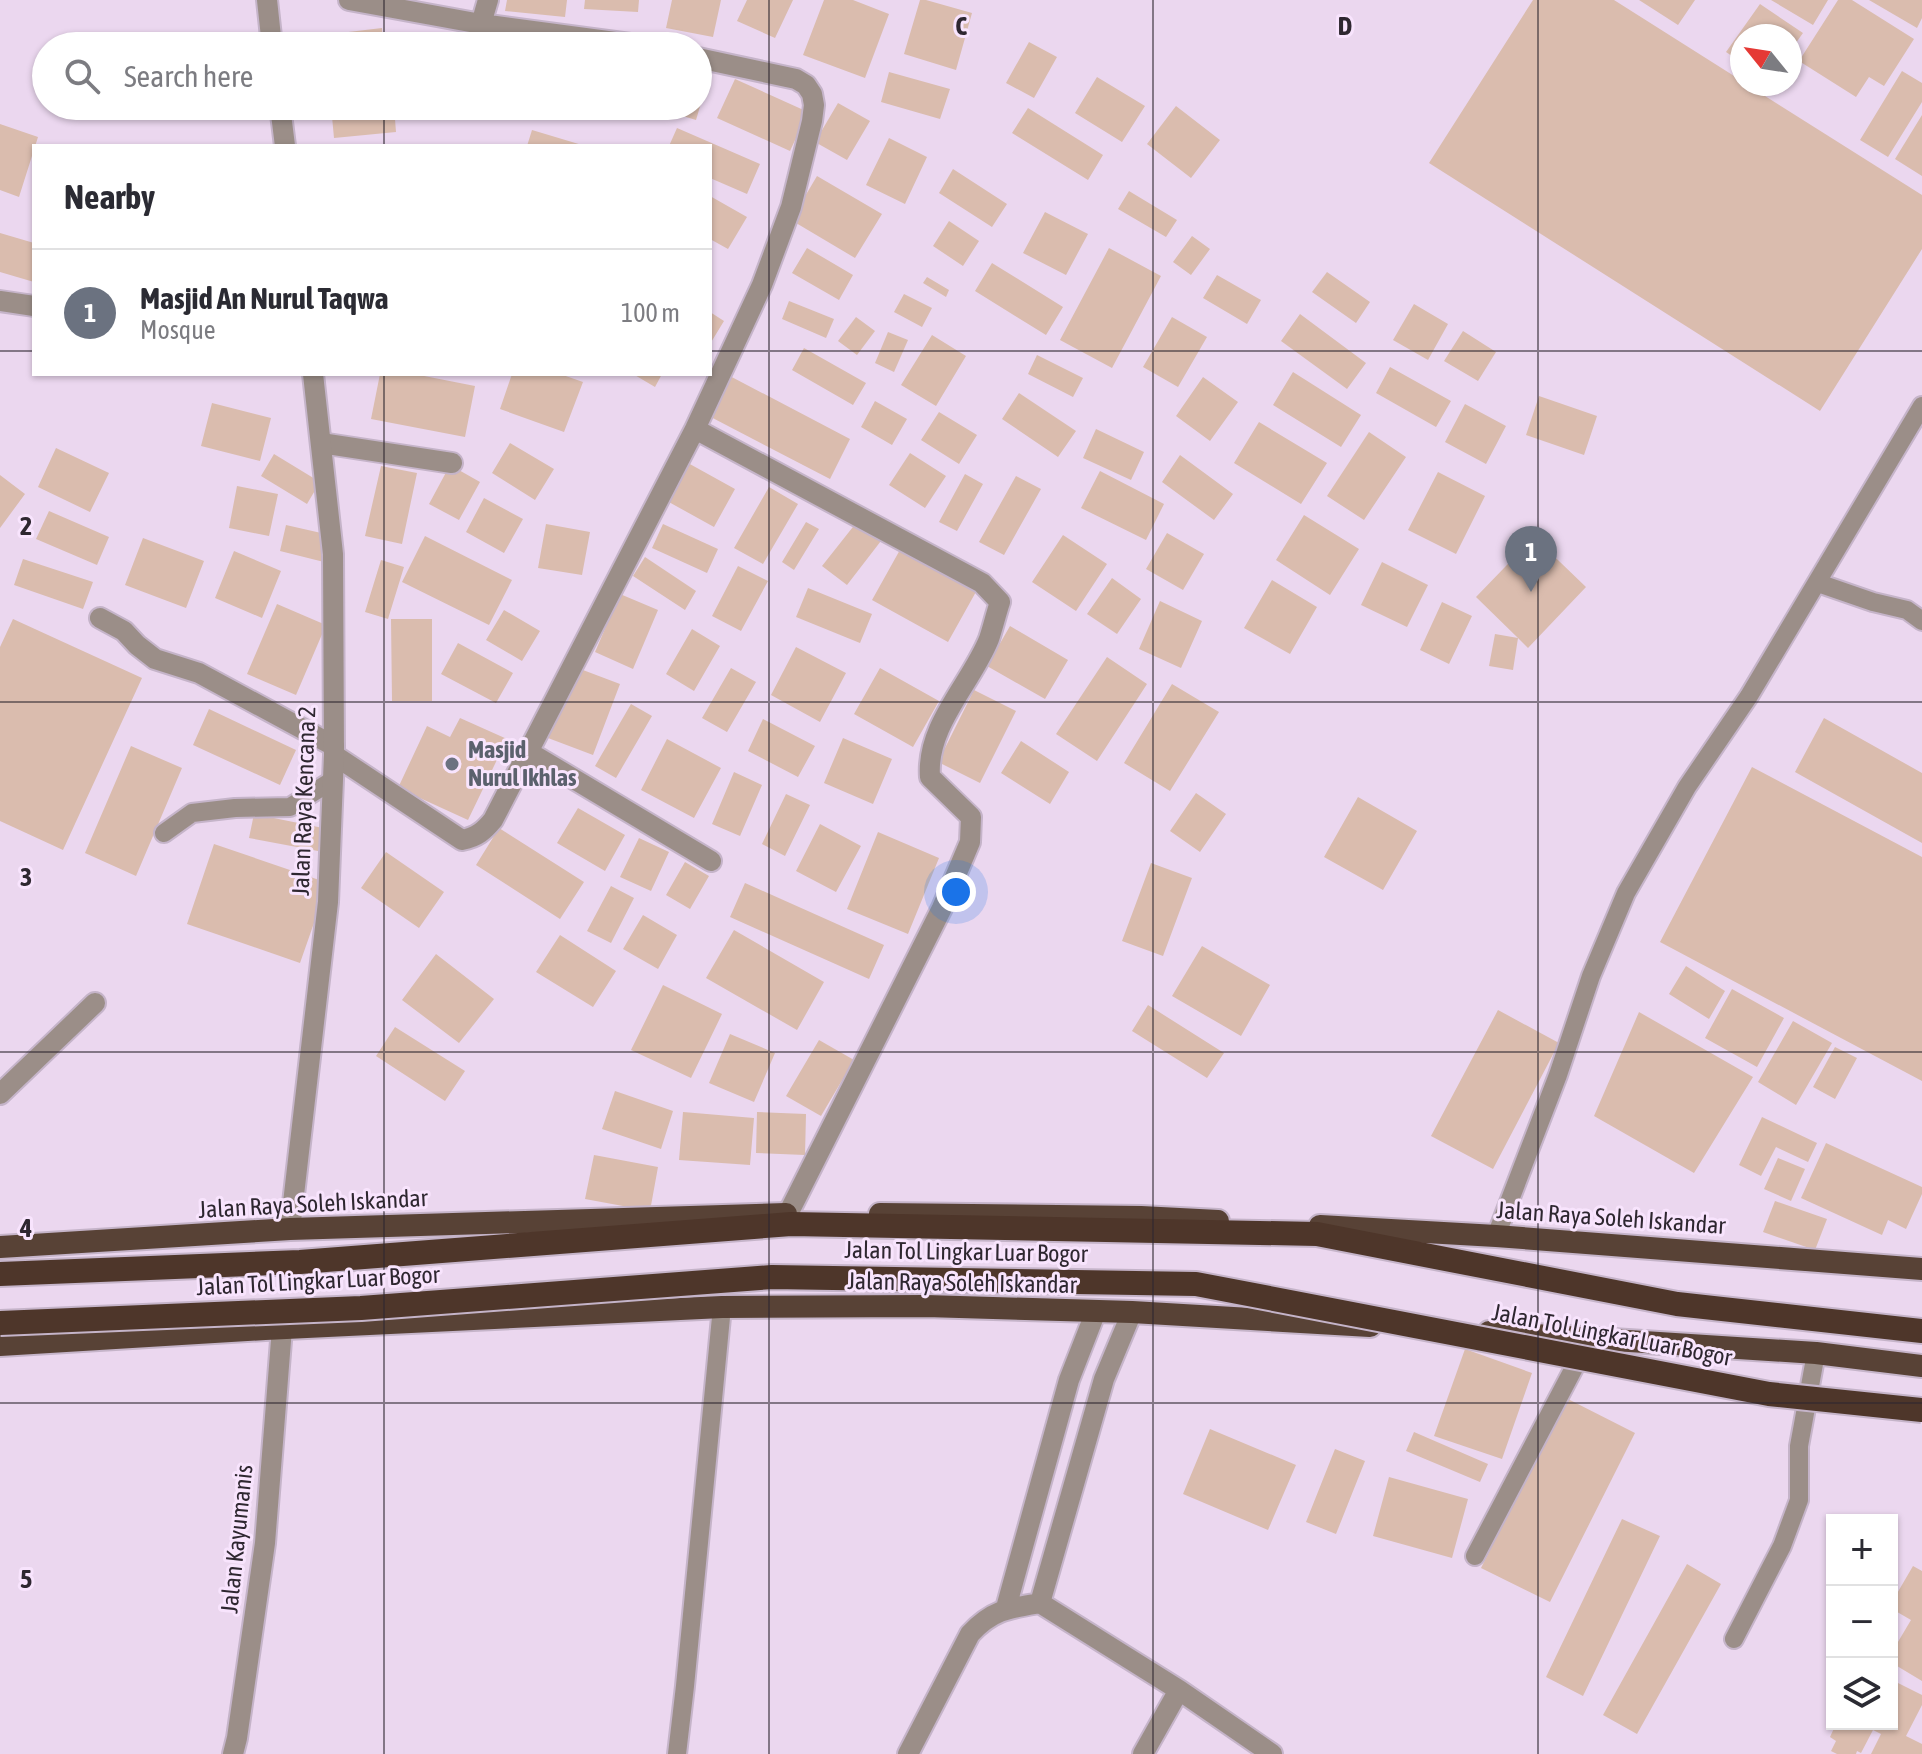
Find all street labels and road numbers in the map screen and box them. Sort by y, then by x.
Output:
street label: Jalan Raya Kencana 2 [287,706,320,896]
street label: Jalan Raya Soleh Iskandar [198,1184,429,1223]
street label: Jalan Raya Soleh Iskandar [1496,1196,1727,1239]
street label: Jalan Tol Lingkar Luar Bogor [844,1236,1089,1267]
street label: Jalan Tol Lingkar Luar Bogor [196,1261,441,1300]
street label: Jalan Raya Soleh Iskandar [847,1267,1078,1298]
street label: Jalan Tol Lingkar Luar Bogor [1490,1298,1735,1371]
street label: Jalan Kayumanis [215,1463,258,1615]

